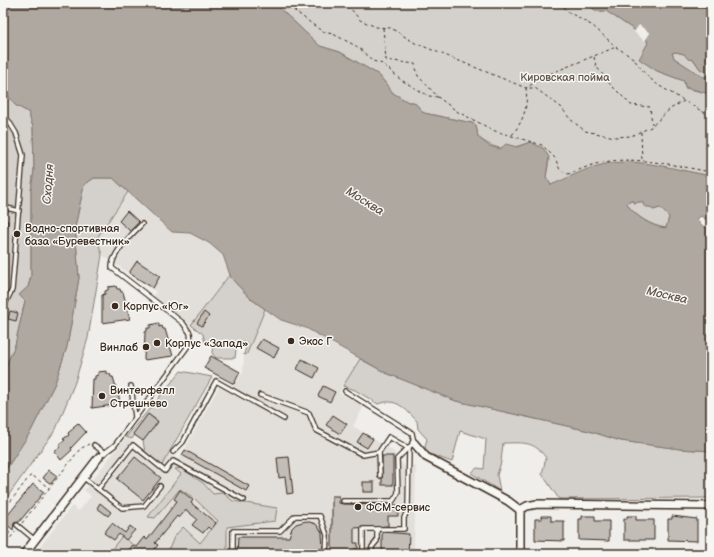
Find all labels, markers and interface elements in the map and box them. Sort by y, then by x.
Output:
park label: Кировская пойма [520,71,610,84]
water label: Сходня [40,163,57,205]
water label: Москва [343,184,387,219]
place label: Водно-спортивная база «Буревестник» [25,222,130,248]
marker: Водно-спортивная база «Буревестник» [12,229,22,239]
water label: Москва [645,283,689,308]
place label: Корпус «Юг» [123,300,189,313]
marker: Корпус «Юг» [110,301,120,311]
place label: Экос Г [299,335,332,348]
marker: Экос Г [286,336,296,346]
place label: Корпус «Запад» [165,337,248,350]
marker: Корпус «Запад» [152,338,162,348]
place label: Винлаб [100,341,138,354]
marker: Винлаб [141,342,151,352]
place label: Винтерфелл Стрешнево [110,384,175,410]
marker: Винтерфелл Стрешнево [97,391,107,401]
place label: ФСМ-сервис [366,501,431,514]
marker: ФСМ-сервис [353,502,363,512]

